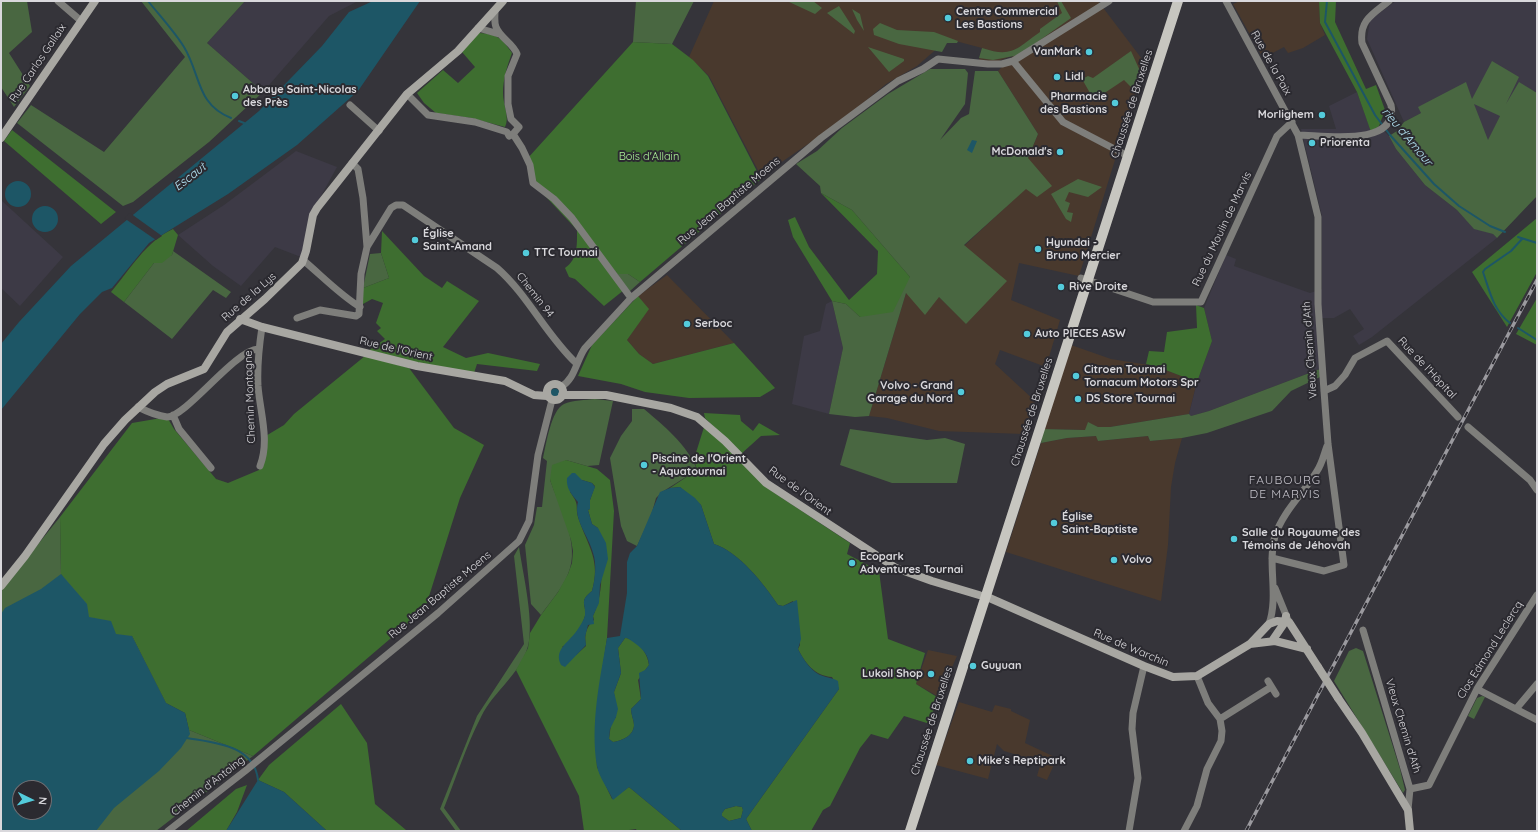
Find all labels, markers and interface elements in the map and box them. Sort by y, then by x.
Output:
place label: Centre Commercial Les Bastions [956,5,1058,31]
marker: Centre Commercial Les Bastions [943,13,953,23]
street label: Rue Carlos Gallaix [7,21,69,105]
street label: Rue de la Paix [1248,28,1294,98]
place label: VanMark [1033,45,1081,59]
marker: VanMark [1084,47,1094,57]
street label: Chaussée de Bruxelles [1108,48,1156,160]
place label: Lidl [1065,70,1084,84]
marker: Lidl [1052,72,1062,82]
place label: Abbaye Saint-Nicolas des Près [243,83,357,109]
place label: Pharmacie des Bastions [1040,90,1107,116]
marker: Abbaye Saint-Nicolas des Près [230,91,240,101]
marker: Pharmacie des Bastions [1110,98,1120,108]
water label: rieu d'Amour [1379,105,1435,169]
place label: Morlighem [1258,108,1314,122]
marker: Morlighem [1317,110,1327,120]
place label: Priorenta [1320,136,1370,150]
marker: Priorenta [1307,138,1317,148]
place label: McDonald's [992,145,1052,159]
marker: McDonald's [1055,147,1065,157]
park label: Bois d'Allain [619,150,679,164]
street label: Rue Jean Baptiste Moens [675,154,783,248]
water label: Escaut [171,160,209,194]
street label: Rue du Moulin de Marvis [1190,170,1254,288]
place label: Église Saint-Amand [423,227,492,253]
marker: Église Saint-Amand [410,235,420,245]
place label: Hyundai - Bruno Mercier [1046,236,1121,262]
marker: Hyundai - Bruno Mercier [1033,244,1043,254]
place label: TTC Tournai [534,246,598,260]
marker: TTC Tournai [521,248,531,258]
street label: Rue de la Lys [219,270,279,324]
street label: Chemin 94 [513,270,557,320]
place label: Rive Droite [1069,280,1128,294]
marker: Rive Droite [1056,282,1066,292]
street label: Vieux Chemin d'Ath [1300,301,1320,399]
place label: Serboc [695,317,732,331]
marker: Serboc [682,319,692,329]
place label: Auto PIECES ASW [1035,327,1126,341]
marker: Auto PIECES ASW [1022,329,1032,339]
street label: Rue de l'Orient [358,334,434,364]
street label: Rue de l'Hôpital [1395,334,1459,402]
street label: Chemin Montagne [242,350,258,444]
street label: Chaussée de Bruxelles [1008,356,1056,468]
place label: Citroen Tournai Tornacum Motors Spr [1084,363,1199,389]
marker: Citroen Tournai Tornacum Motors Spr [1071,371,1081,381]
place label: Volvo - Grand Garage du Nord [867,379,953,405]
marker: Volvo - Grand Garage du Nord [956,387,966,397]
place label: DS Store Tournai [1086,392,1175,406]
marker: DS Store Tournai [1073,394,1083,404]
place label: Piscine de l'Orient - Aquatournai [652,452,746,478]
marker: Piscine de l'Orient - Aquatournai [639,460,649,470]
street label: Rue de l'Orient [766,464,834,518]
district label: FAUBOURG DE MARVIS [1249,473,1321,501]
place label: Église Saint-Baptiste [1062,510,1138,536]
marker: Église Saint-Baptiste [1049,518,1059,528]
place label: Salle du Royaume des Témoins de Jéhovah [1242,526,1360,552]
marker: Salle du Royaume des Témoins de Jéhovah [1229,534,1239,544]
street label: Rue Jean Baptiste Moens [386,548,494,642]
place label: Ecopark Adventures Tournai [860,550,963,576]
place label: Volvo [1122,553,1152,567]
marker: Volvo [1109,555,1119,565]
marker: Ecopark Adventures Tournai [847,558,857,568]
street label: Clos Edmond Leclercq [1455,599,1525,701]
street label: Rue de Warchin [1091,626,1171,670]
place label: Guyuan [981,659,1021,673]
marker: Guyuan [968,661,978,671]
street label: Chaussée de Bruxelles [908,665,956,777]
place label: Lukoil Shop [862,667,923,681]
marker: Lukoil Shop [926,669,936,679]
street label: Vieux Chemin d'Ath [1382,677,1424,775]
street label: Chemin d'Antoing [169,753,247,819]
place label: Mike's Reptipark [978,754,1066,768]
marker: Mike's Reptipark [965,756,975,766]
north arrow [12,780,52,820]
text: N [36,796,50,806]

